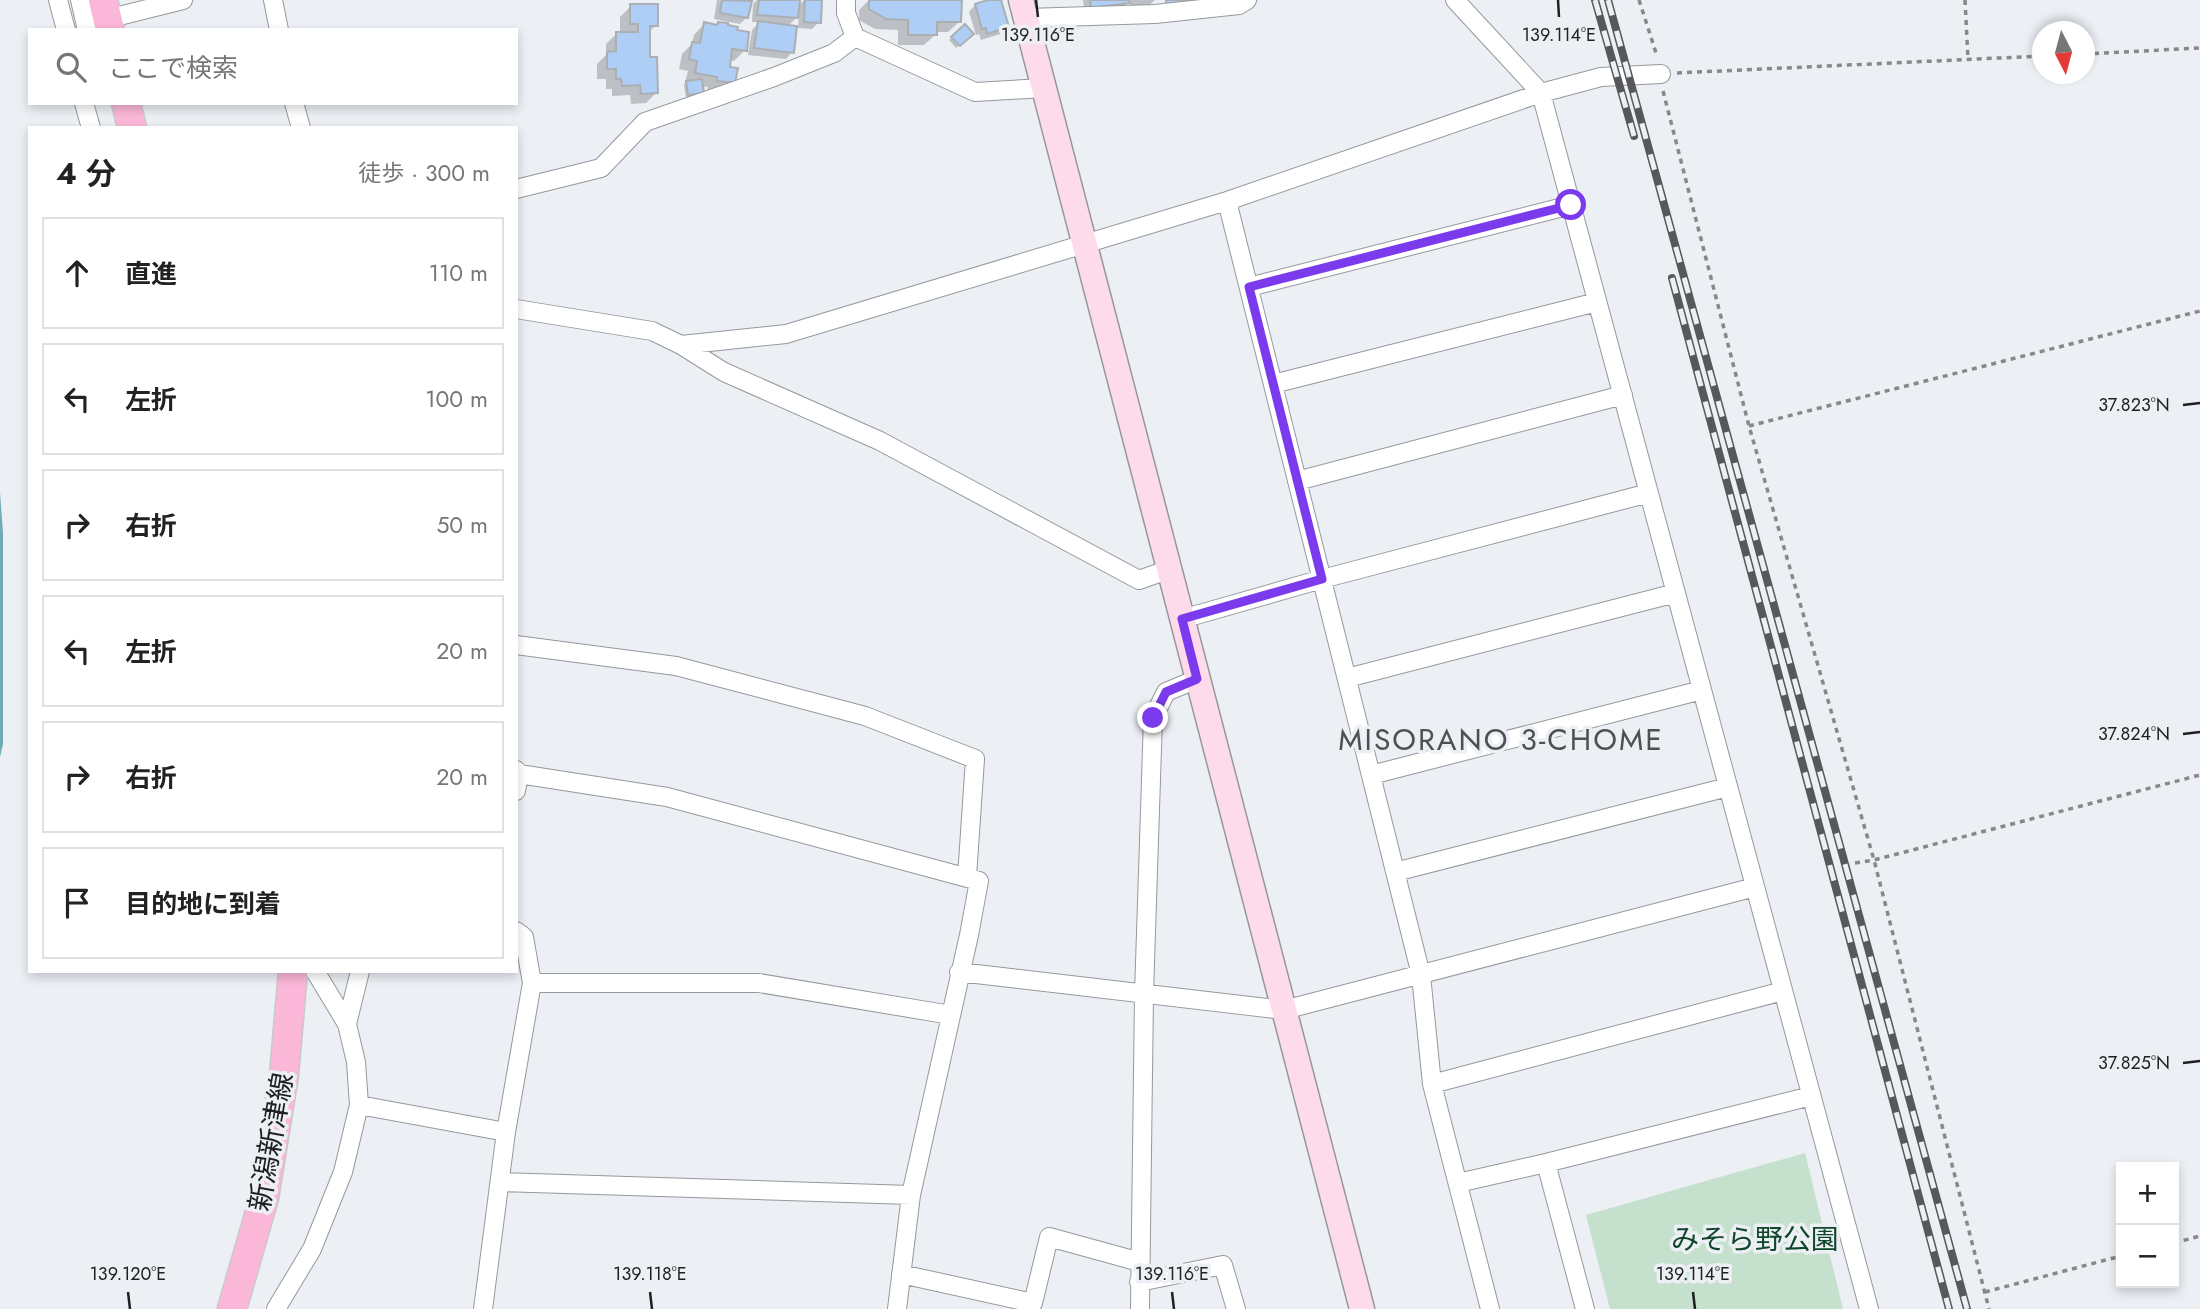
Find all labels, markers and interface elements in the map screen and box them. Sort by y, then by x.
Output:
north arrow [2032,21,2095,84]
text: 139.116°E [1001,22,1075,48]
text: 139.114°E [1522,22,1596,48]
search box [28,28,518,105]
icon: search [52,48,90,86]
text: ここで検索 [108,49,238,87]
text: 4 分 [56,152,116,195]
text: 徒歩 · 300 m [358,156,490,190]
route start [1555,189,1586,220]
icon: ahead [58,254,96,292]
text: 直進 [125,255,177,293]
text: 110 m [429,256,488,290]
icon: left [58,380,96,418]
text: 左折 [125,381,177,419]
text: 100 m [425,382,488,416]
text: 37.823°N [2098,392,2170,418]
icon: right [58,506,96,544]
text: 右折 [125,507,177,545]
text: 50 m [436,508,488,542]
icon: left [58,632,96,670]
text: 左折 [125,633,177,671]
text: 20 m [436,634,488,668]
route end [1137,702,1168,733]
district label: MISORANO 3-CHOME [1338,718,1664,761]
text: 37.824°N [2098,721,2170,747]
icon: right [58,758,96,796]
text: 右折 [125,759,177,797]
text: 20 m [436,760,488,794]
icon: arrive [58,884,96,922]
text: 目的地に到着 [125,885,281,923]
text: 37.825°N [2098,1050,2170,1076]
street label: 新潟新津線 [239,1069,303,1215]
map controls [2116,1162,2179,1288]
button: + [2116,1162,2179,1225]
park label: みそら野公園 [1671,1219,1839,1260]
button: − [2116,1225,2179,1288]
text: 139.120°E [90,1261,166,1287]
text: 139.118°E [613,1261,687,1287]
text: 139.116°E [1135,1261,1209,1287]
text: 139.114°E [1656,1261,1730,1287]

